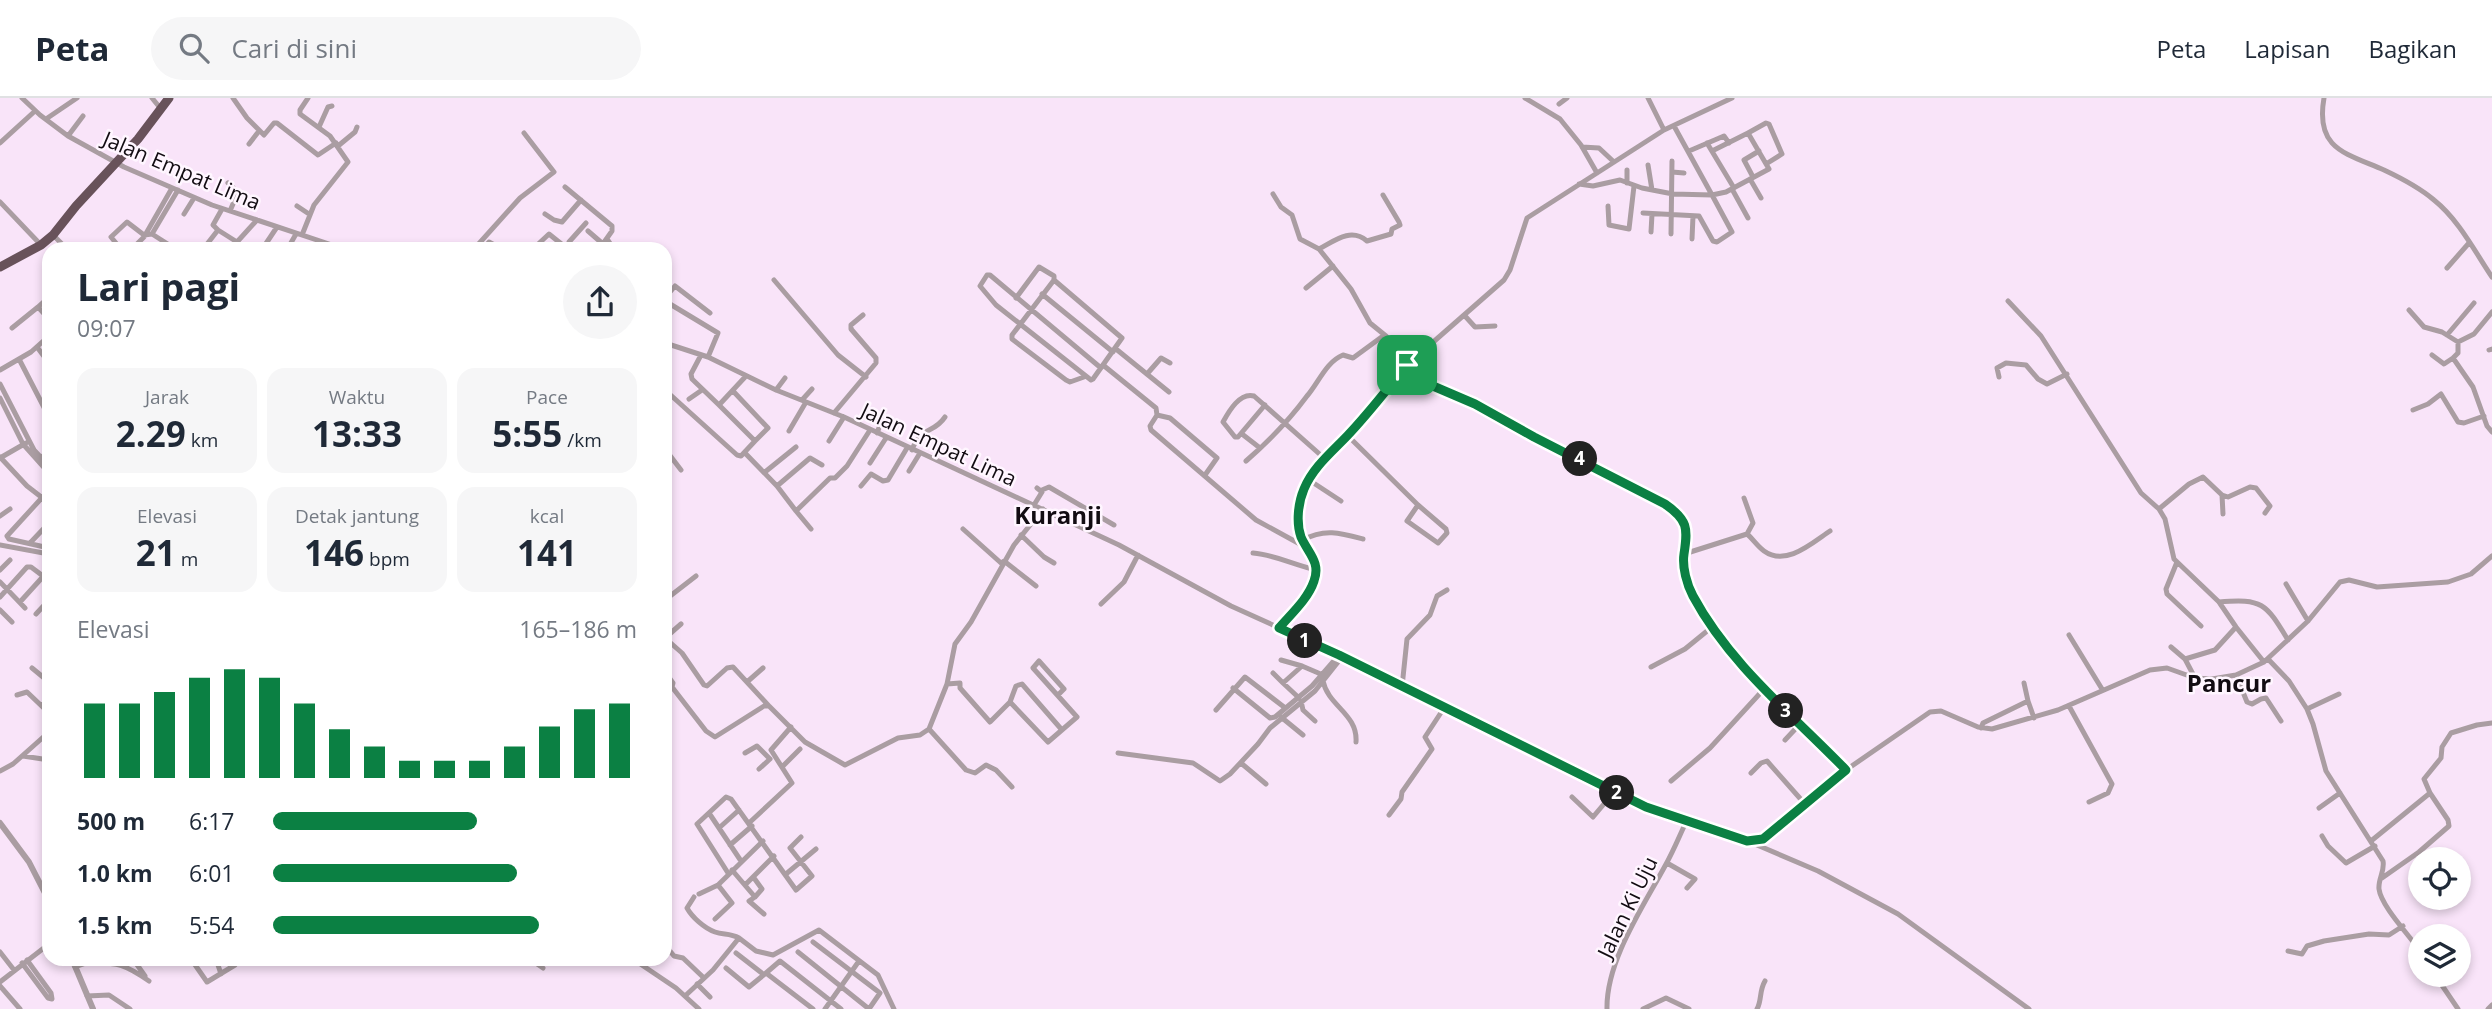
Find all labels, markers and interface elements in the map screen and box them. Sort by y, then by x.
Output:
search box [151,17,641,80]
text: Peta [35,26,109,71]
icon: search [175,29,213,67]
text: Cari di sini [231,30,357,66]
text: Peta [2156,32,2206,65]
text: Lapisan [2244,32,2330,65]
text: Bagikan [2368,32,2457,65]
street label: Jalan Empat Lima [97,123,265,216]
text: Lari pagi [77,260,240,312]
button: share [563,265,637,339]
text: 09:07 [77,312,136,344]
pin [1377,335,1437,395]
icon: arrive [1388,346,1426,384]
text: Jarak [145,384,189,410]
text: Waktu [329,384,385,410]
text: Pace [526,384,568,410]
street label: Jalan Empat Lima [855,395,1021,492]
text: 2.29 [116,410,186,457]
text: 13:33 [312,410,402,457]
text: 5:55 [492,410,562,457]
text: km [186,427,218,453]
text: /km [562,427,602,453]
pin: 4 [1562,442,1598,476]
text: 4 [1574,445,1585,471]
district label: Kuranji [1014,498,1102,531]
text: Elevasi [137,503,197,529]
text: Detak jantung [295,503,419,529]
text: kcal [530,503,564,529]
text: 21 [136,529,176,576]
text: 146 [304,529,364,576]
text: 141 [517,529,577,576]
text: m [176,546,198,572]
text: bpm [364,546,410,572]
text: Elevasi [77,613,150,645]
text: 165–186 m [519,613,637,645]
pin: 1 [1288,624,1322,658]
text: 1 [1299,627,1310,653]
district label: Pancur [2187,666,2271,699]
pin: 3 [1768,694,1803,728]
text: 3 [1780,697,1791,723]
pin: 2 [1600,776,1634,810]
text: 2 [1611,779,1622,805]
text: 500 m [77,805,145,837]
text: 6:17 [189,805,235,837]
map controls [2408,847,2471,987]
button: locate [2408,847,2471,910]
street label: Jalan Ki Uju [1589,852,1664,964]
text: 1.0 km [77,857,153,889]
text: 6:01 [189,857,235,889]
text: 1.5 km [77,909,153,941]
text: 5:54 [189,909,235,941]
button: layers [2408,924,2471,987]

